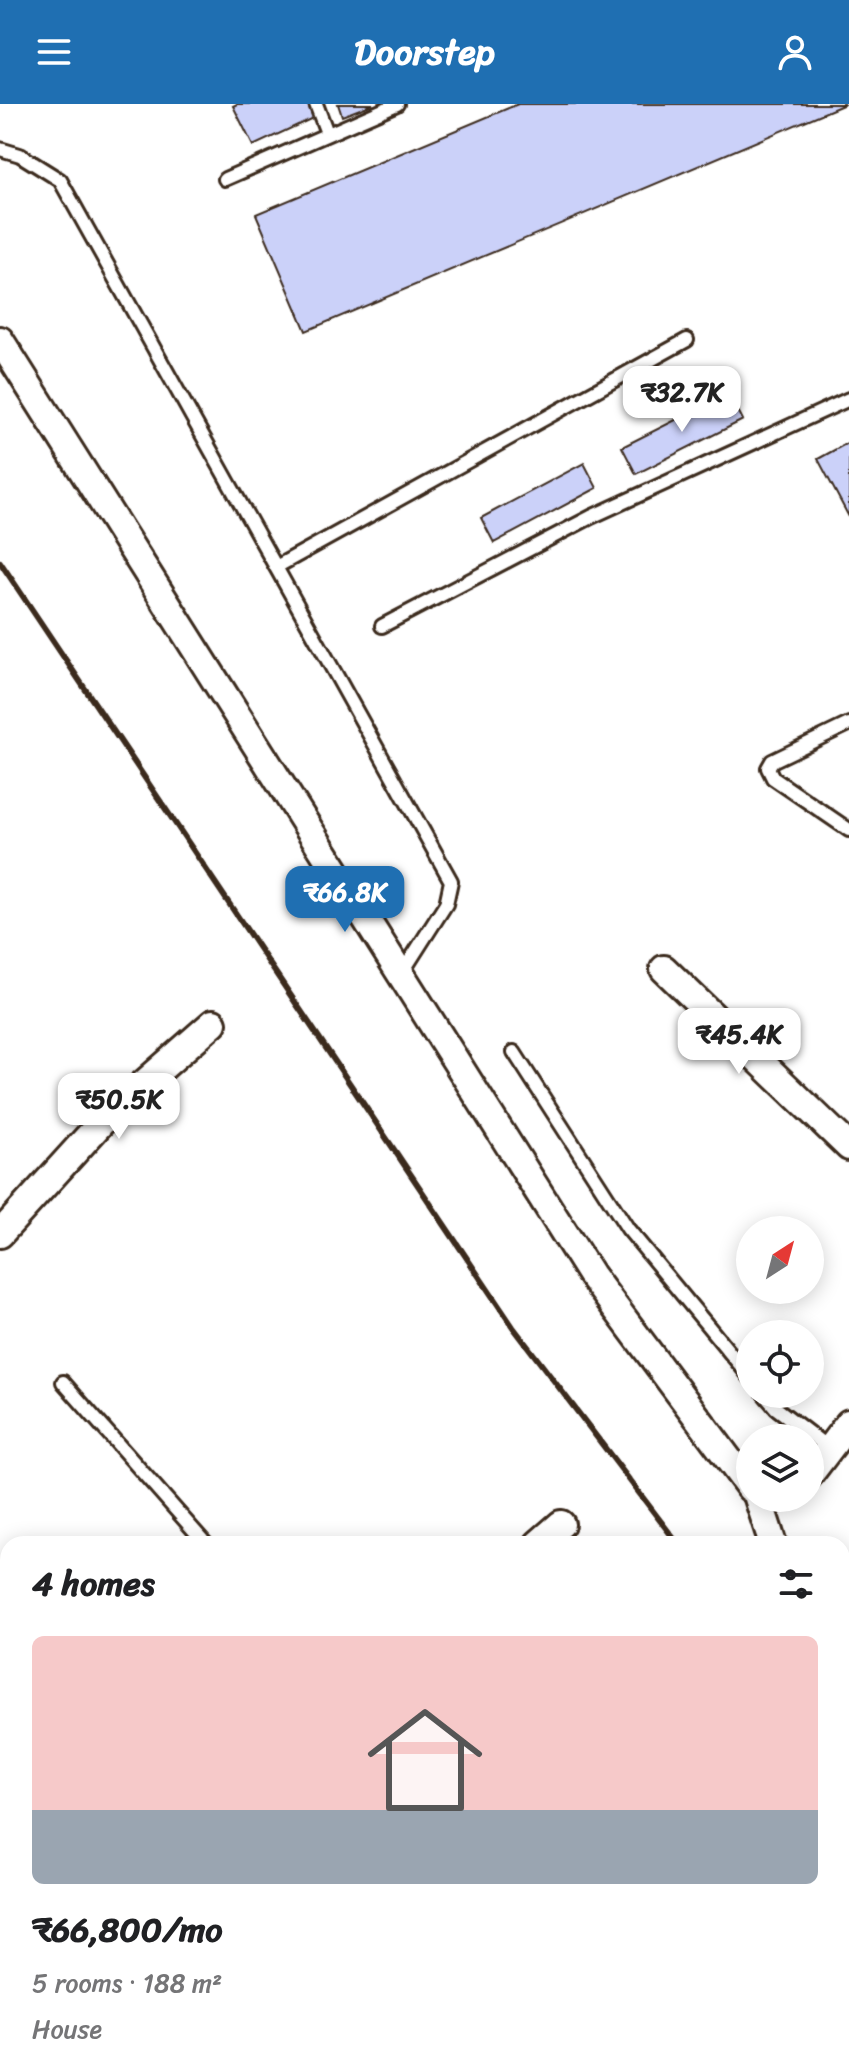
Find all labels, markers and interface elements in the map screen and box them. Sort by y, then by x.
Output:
text: Doorstep [354,20,495,84]
icon: menu [32,30,76,74]
icon: person [773,30,817,74]
pin: ₹32.7K [617,366,747,434]
text: ₹32.7K [641,369,723,415]
pin: ₹66.8K [280,866,410,934]
text: ₹66.8K [303,869,387,915]
pin: ₹45.4K [674,1008,804,1076]
text: ₹45.4K [696,1011,782,1057]
pin: ₹50.5K [54,1073,184,1141]
text: ₹50.5K [76,1076,162,1122]
north arrow [736,1216,824,1304]
map controls [736,1216,824,1512]
button: locate [736,1320,824,1408]
button: layers [736,1424,824,1512]
text: 4 homes [32,1554,155,1614]
icon: filters [774,1562,818,1606]
icon: home [353,1688,497,1832]
text: ₹66,800/mo [32,1900,223,1960]
text: 5 rooms · 188 m² [32,1960,222,2006]
text: House [32,2006,102,2052]

